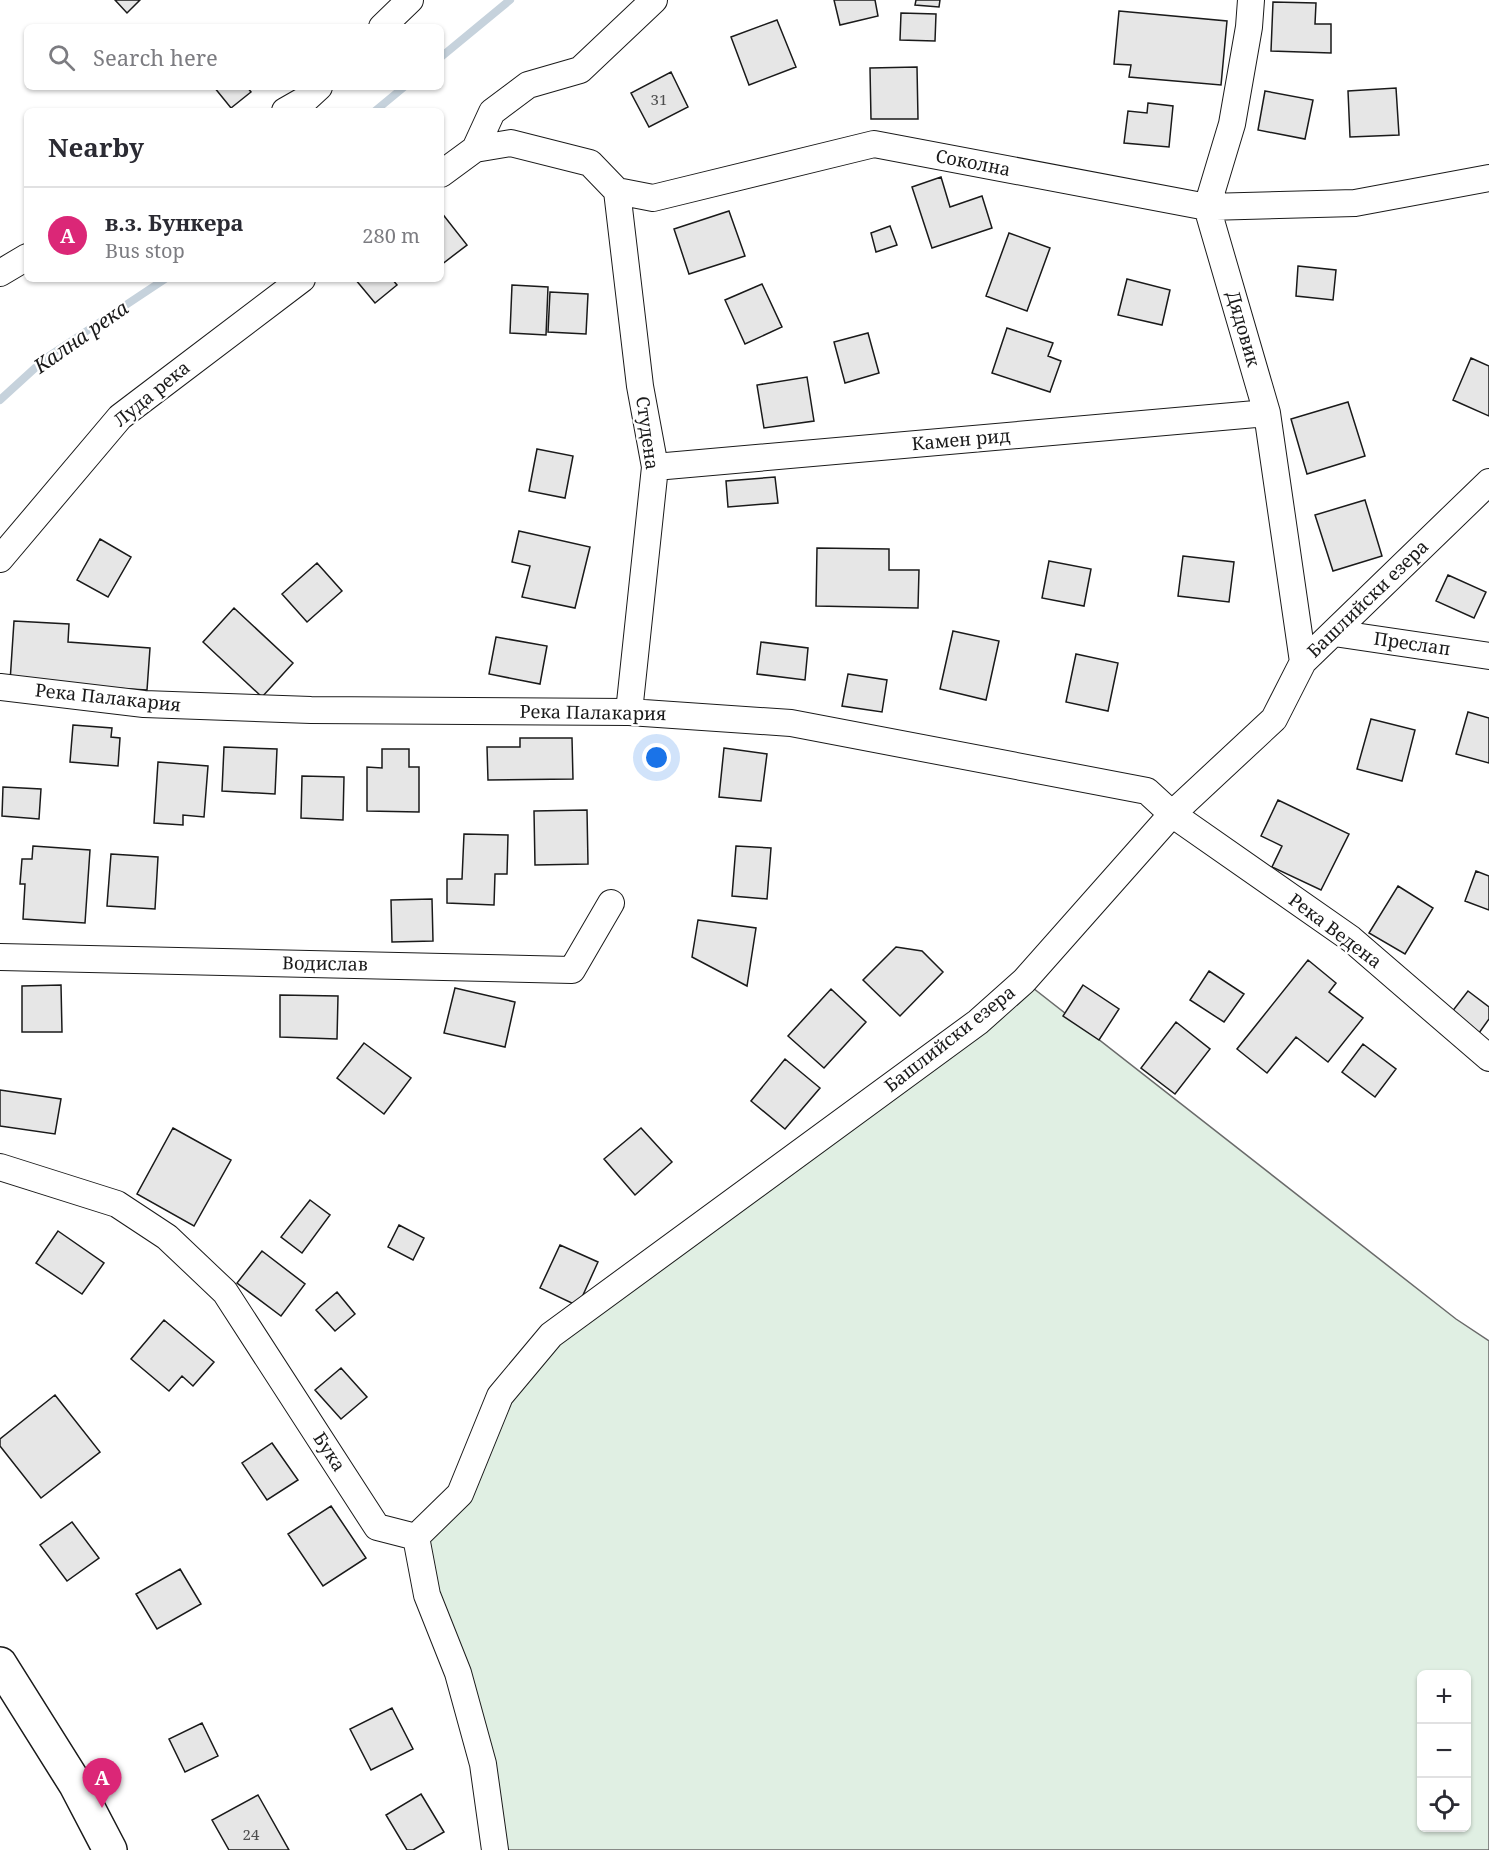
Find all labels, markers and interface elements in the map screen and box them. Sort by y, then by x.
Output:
search box [24,24,444,90]
icon: search [45,41,78,74]
text: Search here [93,42,218,72]
house number: 31 [651,89,667,109]
text: Nearby [48,129,144,165]
street label: Соколна [934,143,1013,181]
text: в.з. Бункера [105,207,244,237]
text: A [60,222,75,249]
text: 280 m [362,222,420,249]
text: Bus stop [105,237,185,264]
street label: Дядовик [1222,288,1266,370]
water label: Кална река [27,294,133,380]
street label: Луда река [108,355,194,431]
street label: Студена [631,395,665,471]
street label: Камен рид [911,423,1011,455]
street label: Башлийски езера [1302,534,1433,662]
street label: Преслап [1372,626,1452,660]
street label: Река Палакария [34,677,182,717]
street label: Река Палакария [519,699,667,725]
your location [642,743,671,772]
street label: Река Ведена [1284,887,1387,973]
street label: Водислав [282,950,368,976]
street label: Башлийски езера [879,980,1020,1097]
street label: Бука [308,1427,351,1476]
map controls [1417,1670,1471,1832]
button: + [1417,1670,1471,1724]
button: − [1417,1724,1471,1778]
pin: A [82,1758,122,1808]
button: locate [1417,1778,1471,1832]
house number: 24 [243,1824,260,1844]

